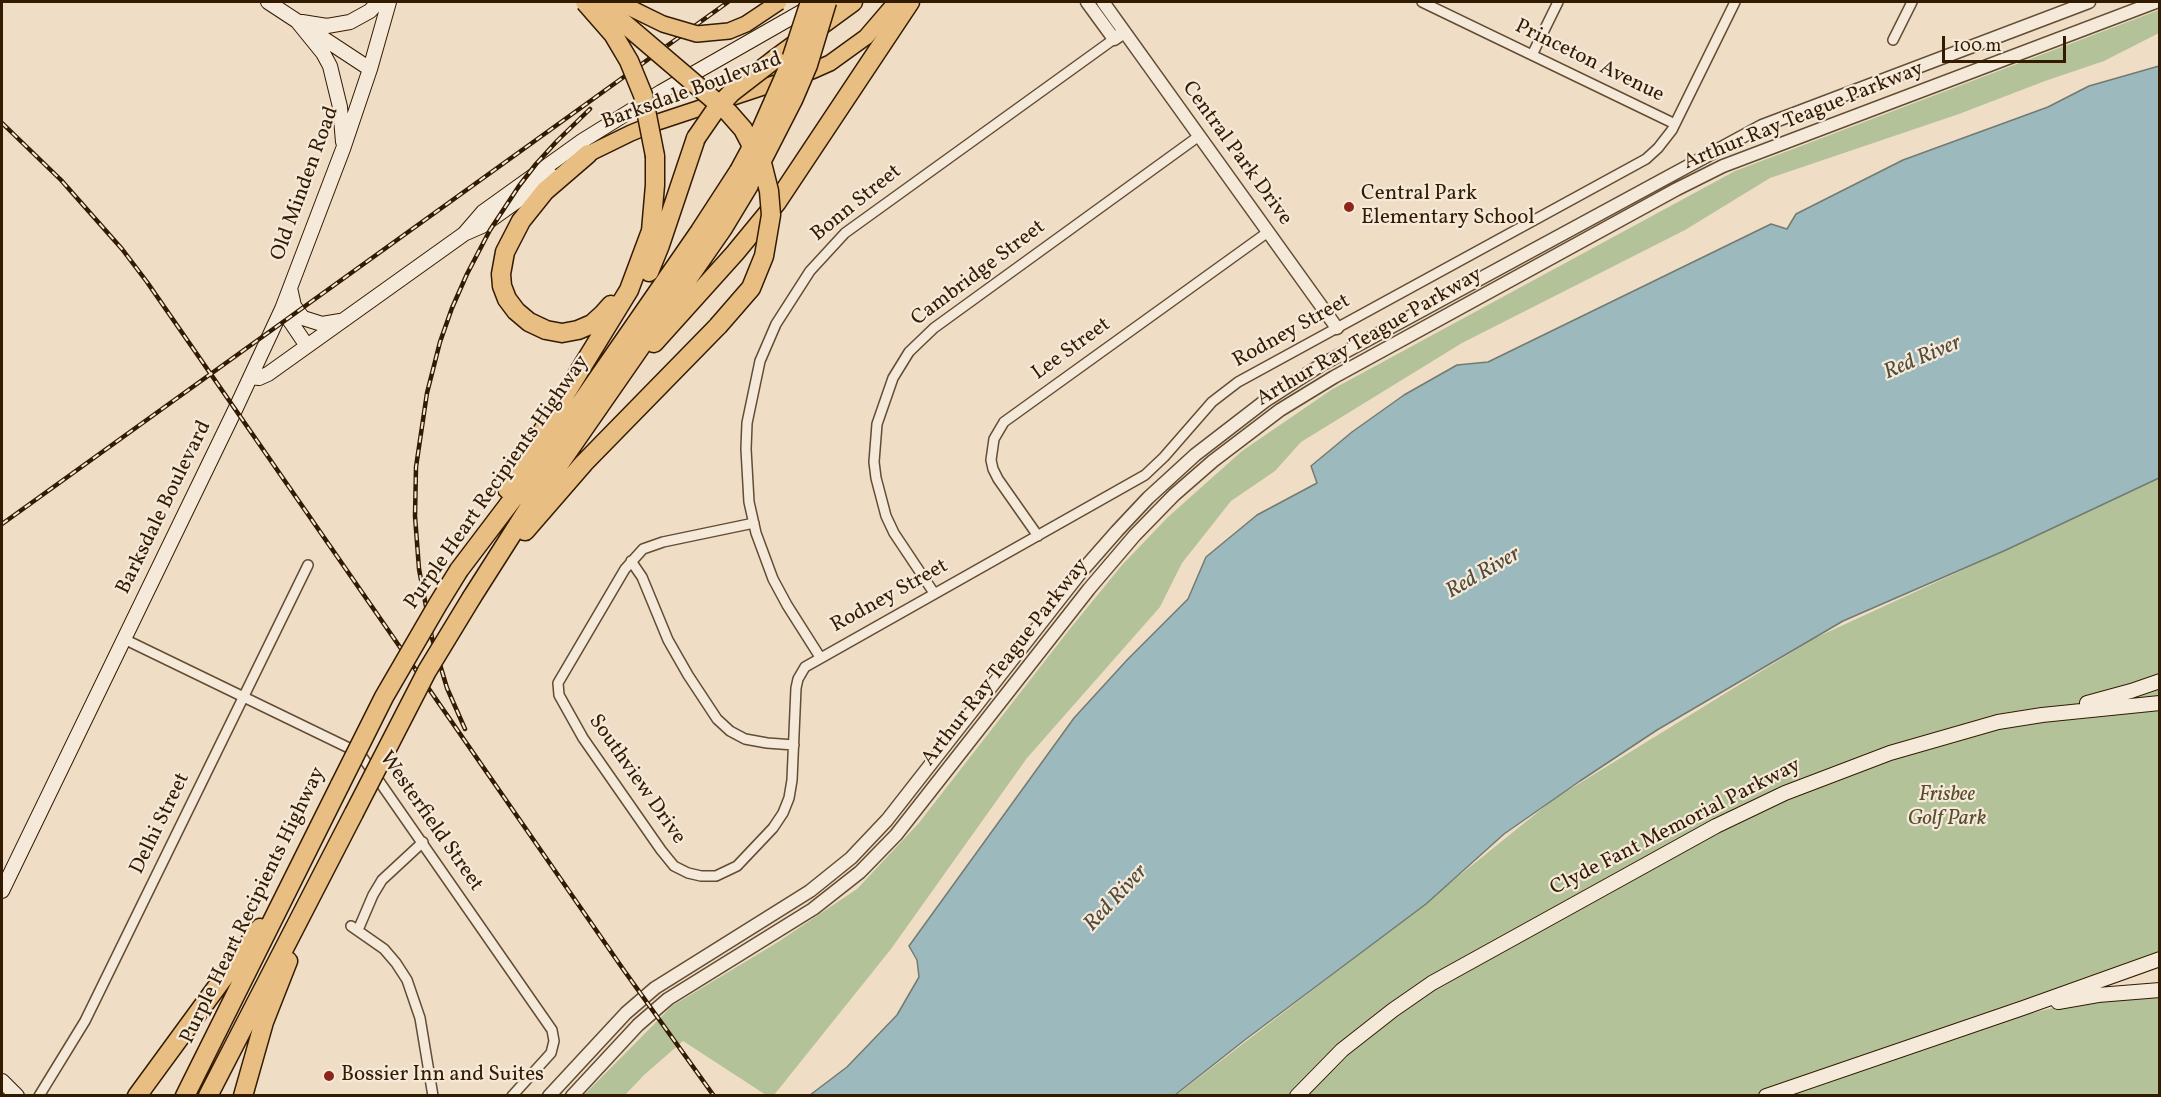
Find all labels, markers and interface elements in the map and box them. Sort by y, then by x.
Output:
street label: Princeton Avenue [1510,15,1668,109]
scale bar [1945,24,2070,62]
text: 100 m [1953,34,2002,59]
street label: Barksdale Boulevard [599,48,785,136]
street label: Arthur Ray Teague Parkway [1680,57,1928,177]
street label: Central Park Drive [1175,77,1297,231]
street label: Old Minden Road [266,104,346,264]
street label: Bonn Street [807,160,907,248]
place label: Central Park Elementary School [1361,182,1535,232]
marker: Central Park Elementary School [1342,200,1356,214]
street label: Cambridge Street [907,215,1051,333]
street label: Arthur Ray Teague Parkway [1253,263,1487,413]
street label: Rodney Street [1229,290,1355,374]
street label: Lee Street [1028,313,1116,387]
water label: Red River [1880,331,1966,387]
street label: Purple Heart Recipients Highway [400,351,596,615]
street label: Barksdale Boulevard [112,417,218,599]
water label: Red River [1442,542,1526,606]
street label: Arthur Ray Teague Parkway [917,554,1095,772]
street label: Rodney Street [827,555,953,639]
street label: Southview Drive [582,710,690,850]
street label: Westerfield Street [372,747,488,897]
street label: Clyde Fant Memorial Parkway [1547,754,1805,902]
street label: Purple Heart Recipients Highway [176,764,332,1048]
street label: Delhi Street [126,769,196,879]
park label: Frisbee Golf Park [1908,783,1986,833]
water label: Red River [1079,860,1155,938]
place label: Bossier Inn and Suites [341,1063,544,1089]
marker: Bossier Inn and Suites [322,1069,336,1083]

